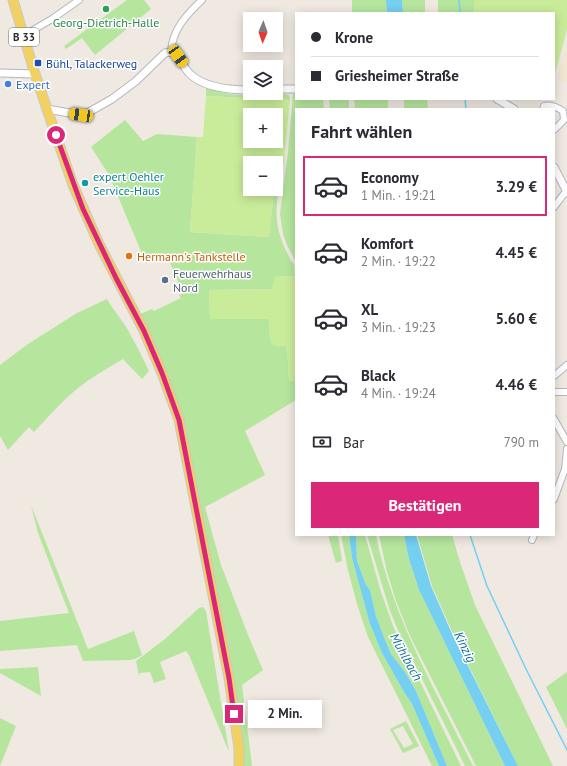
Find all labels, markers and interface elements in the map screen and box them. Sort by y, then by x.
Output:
marker: Georg-Dietrich-Halle [101,4,111,14]
north arrow [243,12,283,52]
map controls [243,12,283,196]
place label: Georg-Dietrich-Halle [53,15,159,30]
road number: B 33 [9,28,39,46]
text: Krone [335,28,373,47]
car [166,43,190,69]
place label: Bühl, Talackerweg [46,56,137,71]
marker: Bühl, Talackerweg [33,58,43,68]
button: layers [243,60,283,100]
text: Griesheimer Straße [335,66,459,85]
place label: Expert [16,77,50,92]
marker: Expert [3,79,13,89]
car [68,107,94,123]
button: + [243,108,283,148]
text: Fahrt wählen [311,120,412,143]
route start [47,126,65,144]
button: − [243,156,283,196]
icon: car [313,168,349,204]
text: Economy [361,168,419,187]
place label: expert Oehler Service-Haus [93,169,164,198]
text: 3.29 € [495,177,537,196]
marker: expert Oehler Service-Haus [80,178,90,188]
text: 1 Min. · 19:21 [361,187,436,204]
icon: car [313,234,349,270]
text: Komfort [361,234,413,253]
text: 4.45 € [495,243,537,262]
place label: Hermann's Tankstelle [137,249,246,264]
marker: Hermann's Tankstelle [124,251,134,261]
text: 2 Min. · 19:22 [361,253,436,270]
place label: Feuerwehrhaus Nord [173,266,251,295]
marker: Feuerwehrhaus Nord [160,275,170,285]
icon: car [313,300,349,336]
text: XL [361,300,378,319]
text: 5.60 € [495,309,537,328]
text: 3 Min. · 19:23 [361,319,436,336]
icon: car [313,366,349,402]
text: Black [361,366,396,385]
text: 4.46 € [495,375,537,394]
text: 4 Min. · 19:24 [361,385,436,402]
icon: cash [311,431,333,453]
text: Bar [343,433,364,452]
text: 790 m [504,434,539,451]
button: Bestätigen [311,482,539,528]
water label: Kinzig [450,628,480,666]
water label: Mühlbach [386,630,426,684]
callout: 2 Min. [248,700,322,728]
route end [225,705,243,723]
text: 2 Min. [268,705,302,722]

